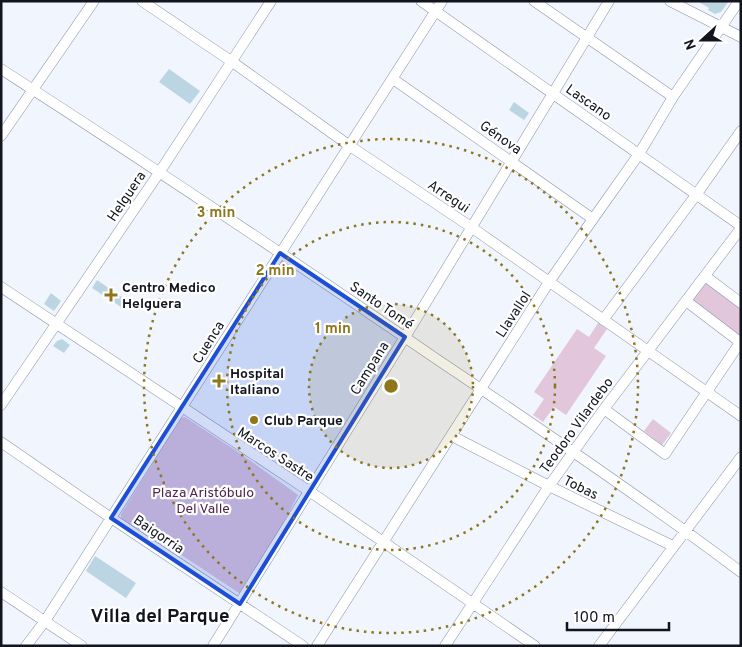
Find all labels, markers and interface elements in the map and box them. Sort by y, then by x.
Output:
north arrow [677,15,727,65]
text: N [682,36,701,52]
street label: Lascano [562,81,614,125]
street label: Génova [476,118,524,159]
street label: Helguera [104,168,150,225]
street label: Arregui [424,177,472,217]
text: 3 min [196,204,236,223]
text: 2 min [255,262,295,281]
street label: Santo Tomé [346,279,416,334]
place label: Centro Medico Helguera [122,280,216,313]
marker: Centro Medico Helguera [104,288,118,302]
street label: Llavallol [493,288,536,341]
street label: Cuenca [190,318,229,367]
text: 1 min [315,320,351,339]
street label: Campana [347,339,393,399]
place label: Hospital Italiano [230,366,284,399]
marker: Hospital Italiano [212,374,226,388]
street label: Teodoro Vilardebo [537,375,618,477]
centre of rings [382,377,400,395]
place label: Club Parque [264,413,343,430]
marker: Club Parque [248,414,260,426]
street label: Marcos Sastre [234,424,317,486]
street label: Tobas [560,473,601,504]
park label: Plaza Aristóbulo Del Valle [152,485,254,518]
street label: Baigorria [130,512,187,558]
scale bar [567,600,670,632]
district label: Villa del Parque [90,605,230,629]
text: 100 m [574,609,615,628]

